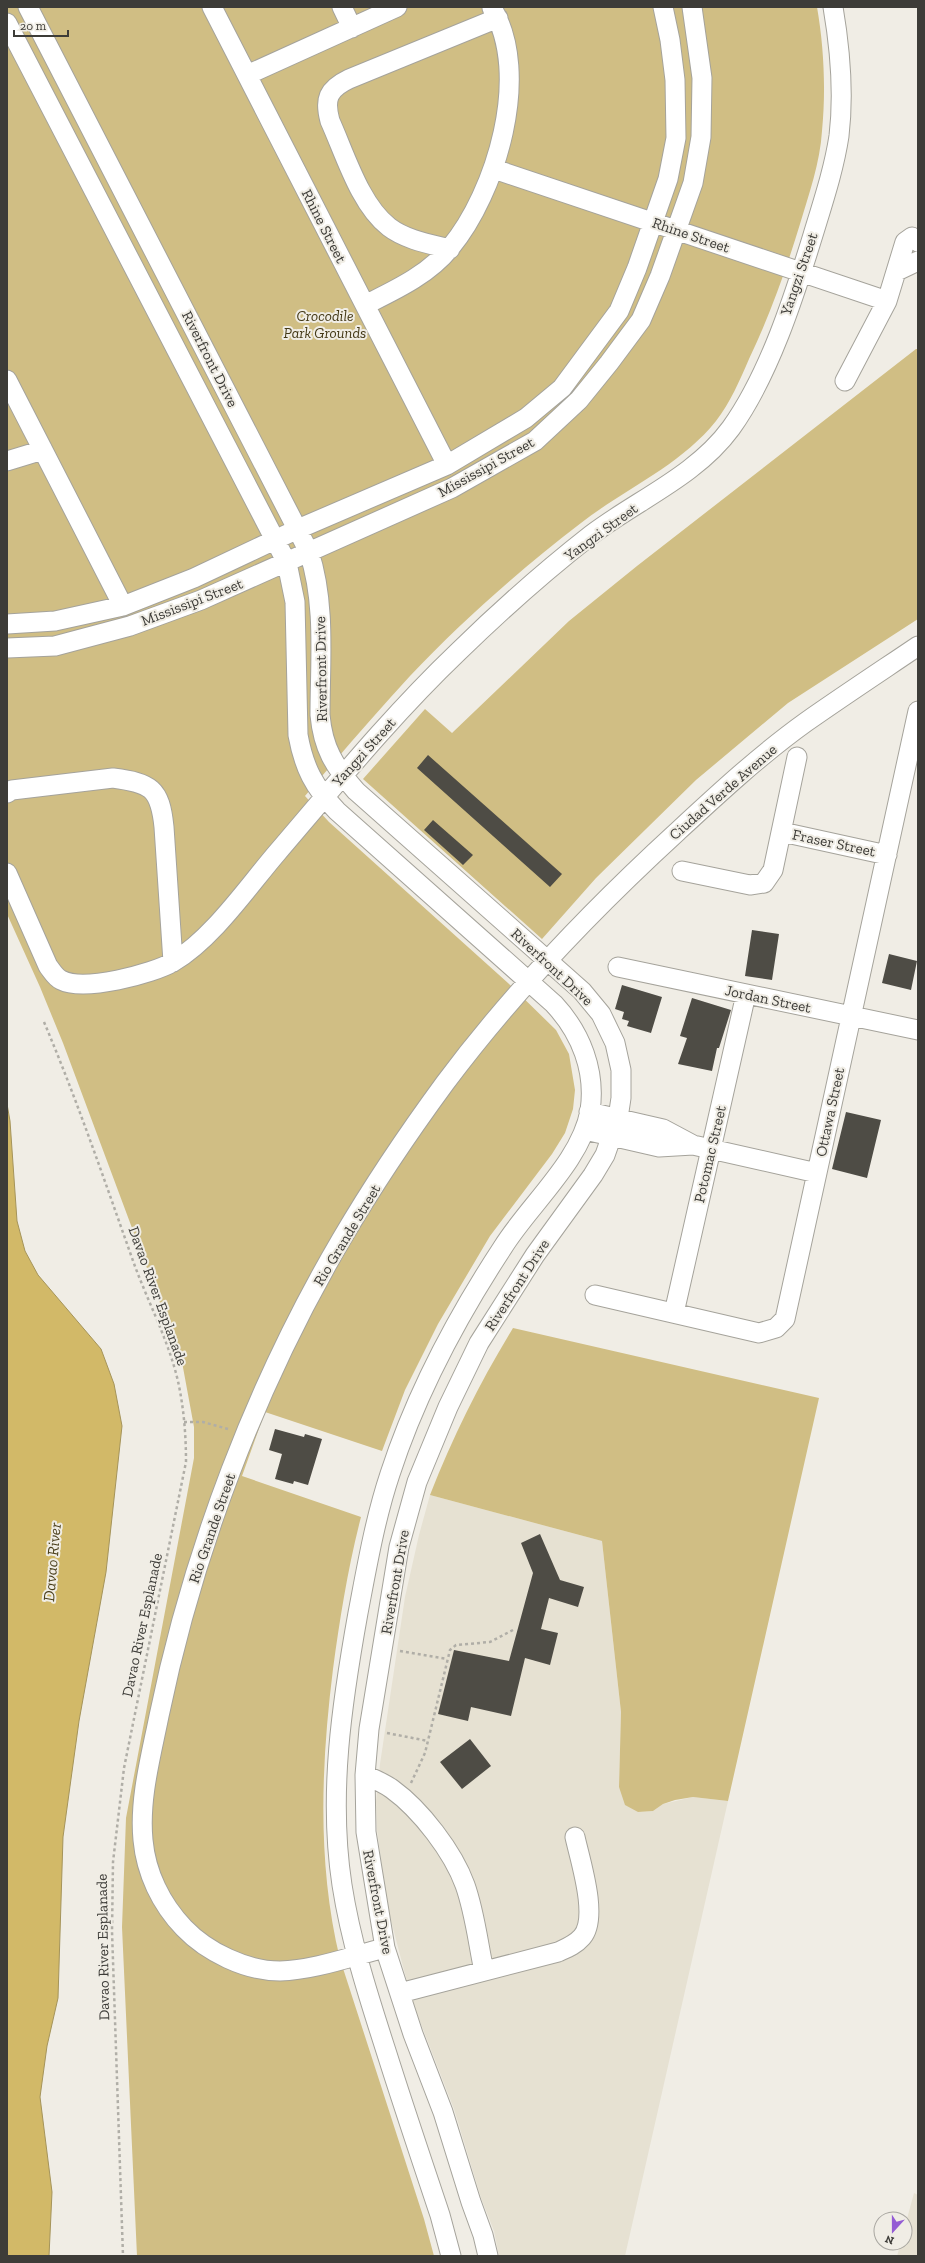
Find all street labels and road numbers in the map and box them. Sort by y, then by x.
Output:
street label: Rhine Street [298,186,350,266]
street label: Rhine Street [650,213,732,257]
street label: Yangzi Street [776,230,822,319]
street label: Riverfront Drive [178,308,242,410]
street label: Mississipi Street [435,433,538,501]
street label: Yangzi Street [560,499,642,565]
street label: Mississipi Street [139,574,246,630]
street label: Riverfront Drive [311,616,331,722]
street label: Yangzi Street [328,714,400,791]
street label: Ciudad Verde Avenue [665,740,781,844]
street label: Fraser Street [791,825,878,861]
street label: Riverfront Drive [507,924,597,1010]
street label: Jordan Street [723,981,813,1017]
street label: Ottawa Street [812,1065,848,1158]
street label: Potomac Street [690,1103,730,1204]
street label: Rio Grande Street [310,1181,385,1289]
street label: Davao River Esplanade [124,1224,192,1368]
street label: Riverfront Drive [481,1236,553,1334]
street label: Rio Grande Street [185,1470,239,1585]
street label: Riverfront Drive [377,1528,413,1636]
street label: Davao River Esplanade [118,1551,166,1699]
street label: Riverfront Drive [359,1848,397,1956]
street label: Davao River Esplanade [93,1874,113,2020]

